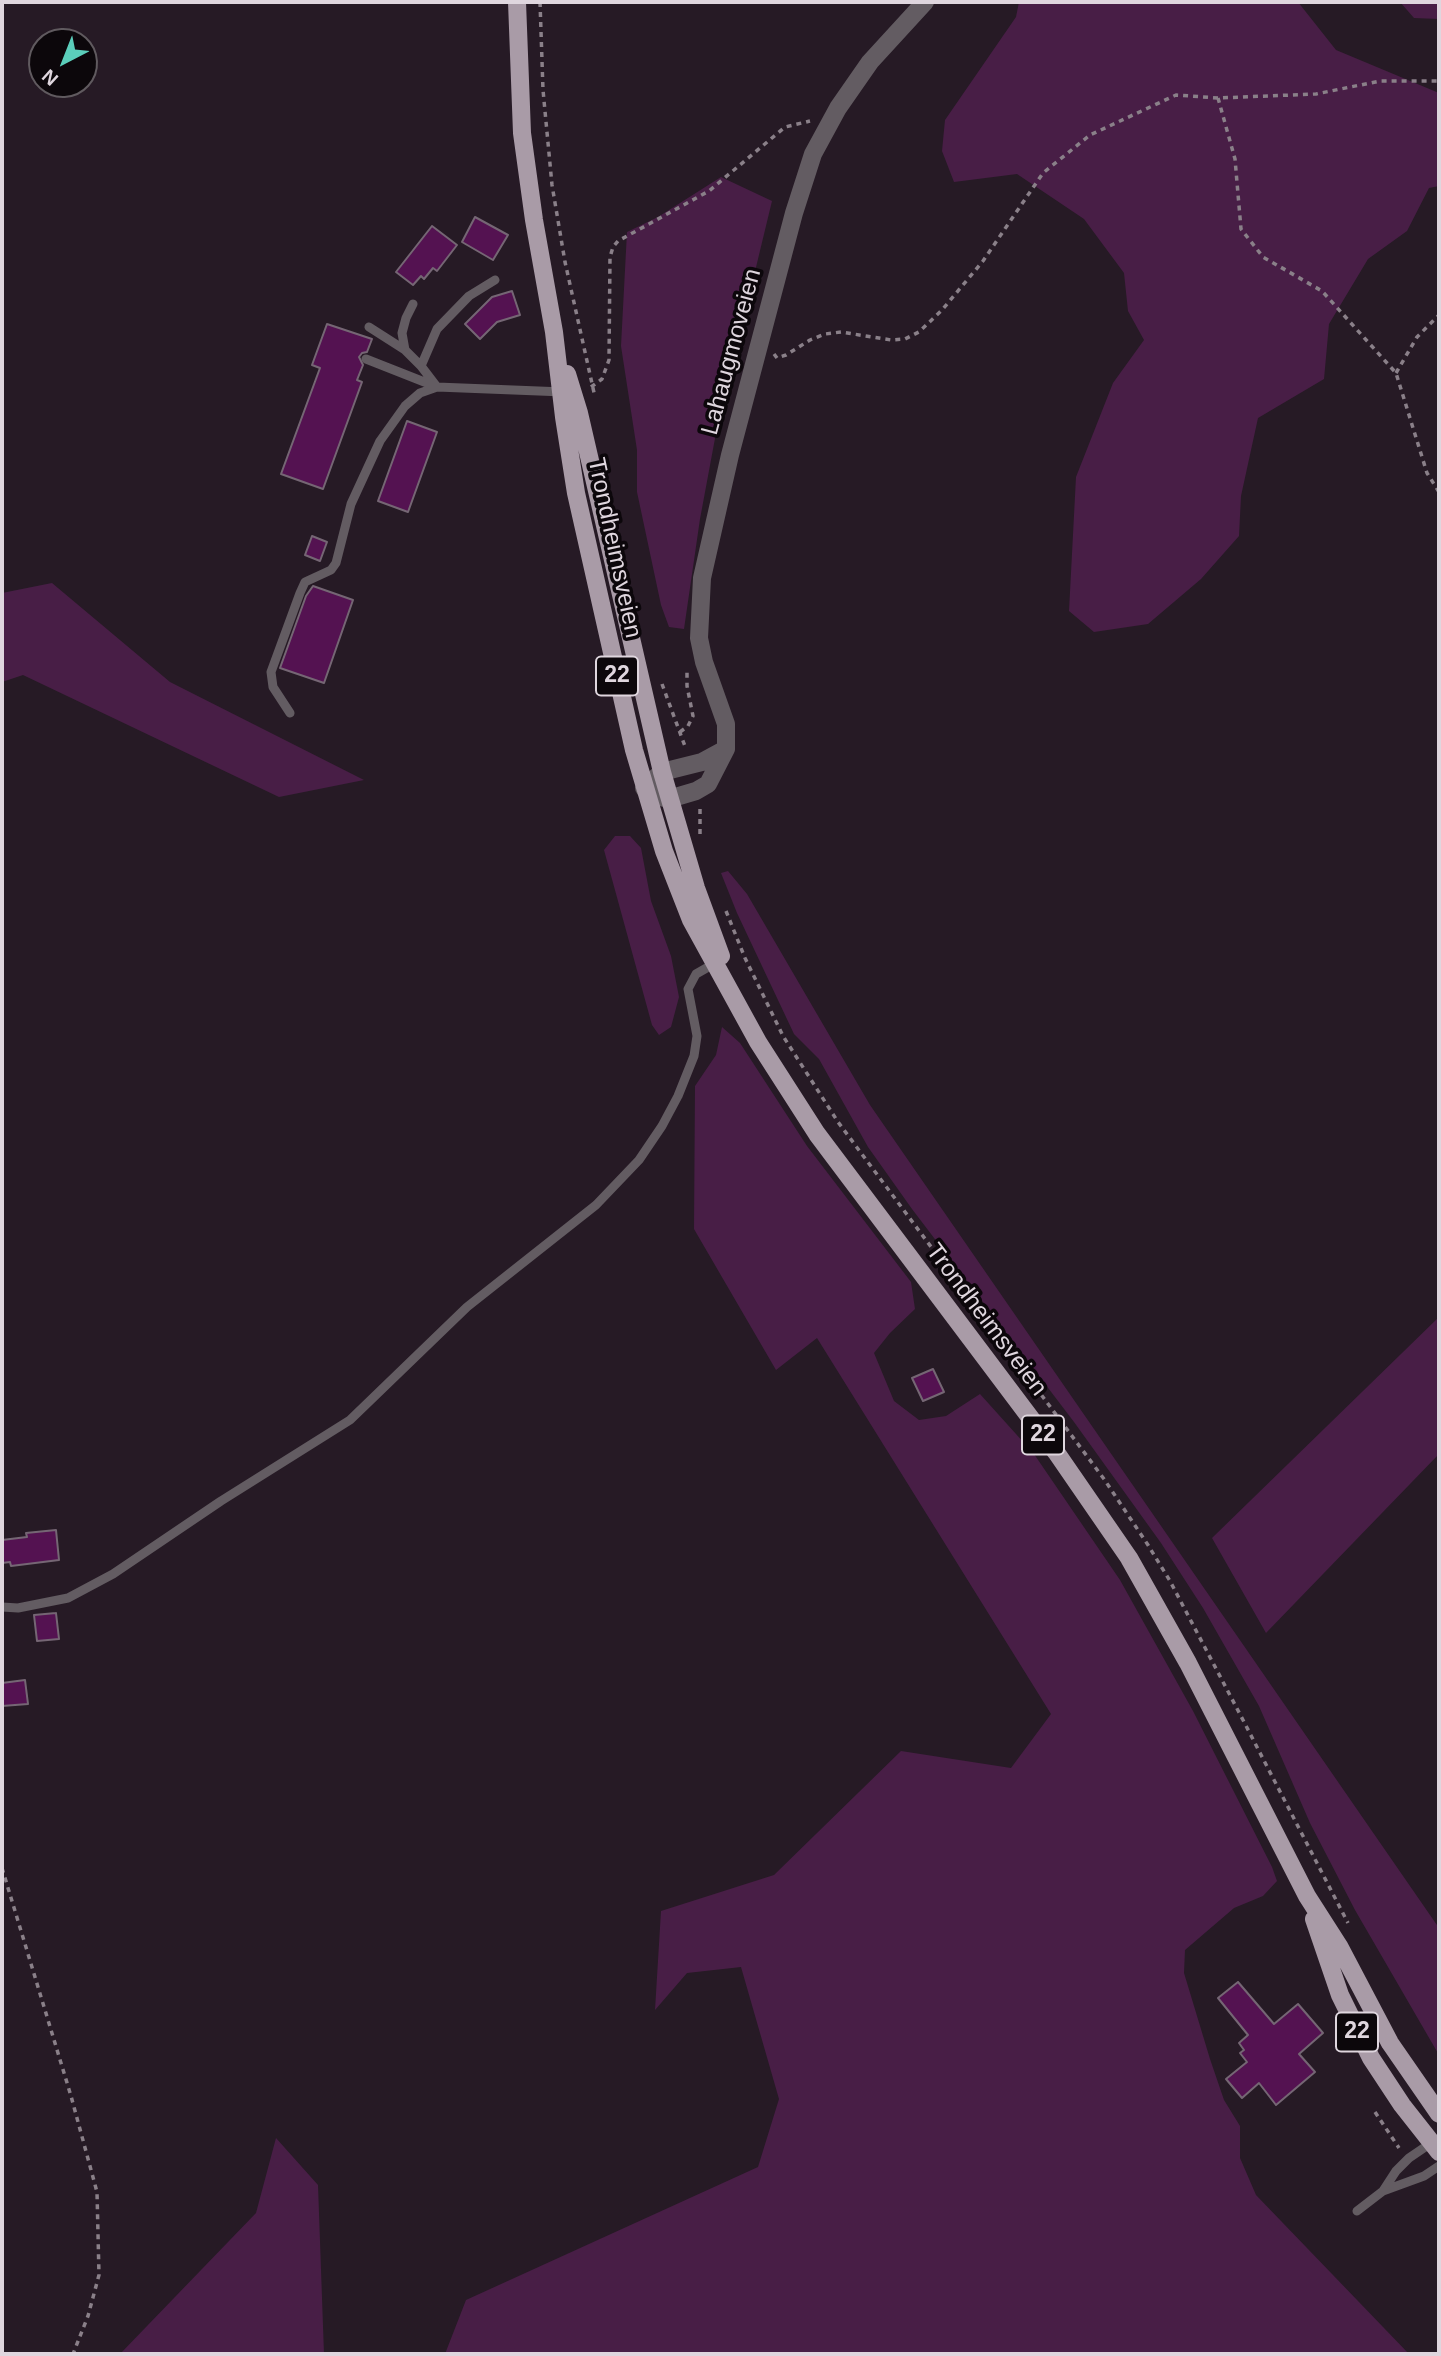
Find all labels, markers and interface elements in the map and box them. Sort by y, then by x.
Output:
north arrow [28,28,98,98]
text: N [38,65,62,90]
street label: Lahaugmoveien [696,266,768,438]
street label: Trondheimsveien [581,455,647,641]
road number: 22 [596,656,638,696]
street label: Trondheimsveien [919,1238,1053,1402]
road number: 22 [1022,1416,1064,1454]
road number: 22 [1336,2012,1378,2052]

